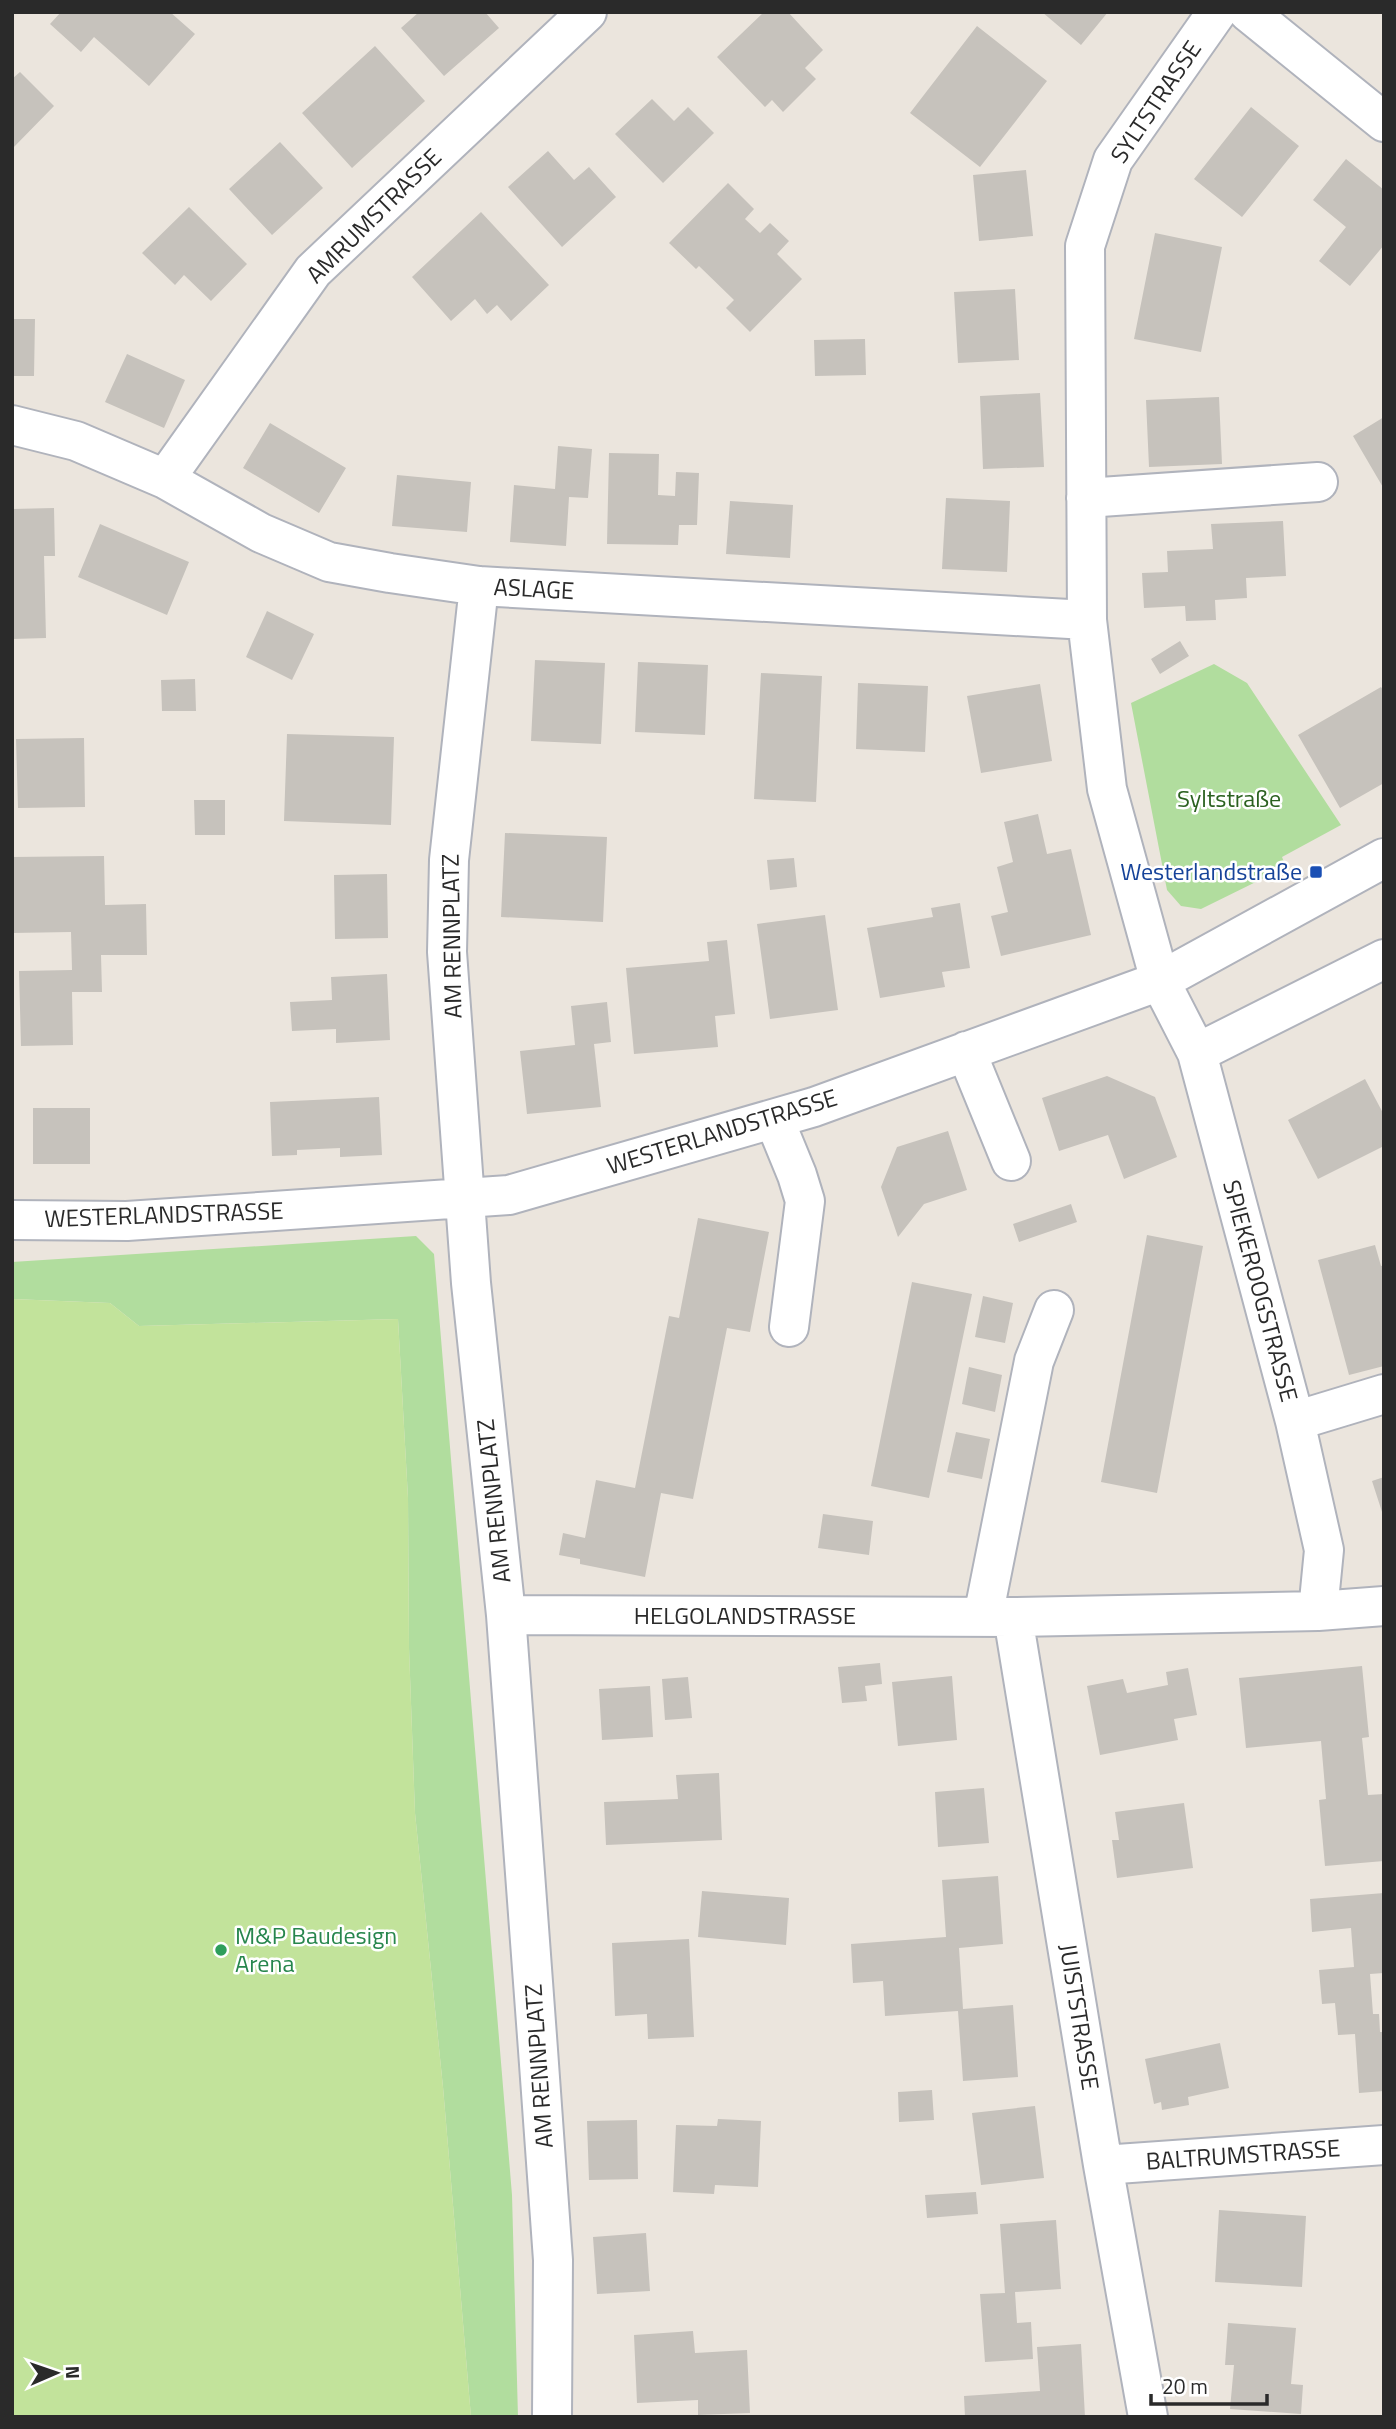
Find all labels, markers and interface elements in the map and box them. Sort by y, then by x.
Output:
street label: SYLTSTRASSE [1101,33,1210,170]
street label: AMRUMSTRASSE [297,139,449,291]
street label: ASLAGE [493,568,575,608]
park label: Syltstraße [1177,780,1281,816]
street label: AM RENNPLATZ [432,853,470,1019]
place label: Westerlandstraße [1120,853,1302,889]
marker: Westerlandstraße [1308,864,1324,880]
street label: WESTERLANDSTRASSE [602,1079,841,1183]
street label: SPIEKEROOGSTRASSE [1214,1176,1308,1406]
street label: WESTERLANDSTRASSE [44,1192,284,1236]
street label: AM RENNPLATZ [466,1417,520,1585]
street label: HELGOLANDSTRASSE [634,1597,856,1633]
place label: M&P Baudesign Arena [235,1917,397,1981]
street label: JUISTSTRASSE [1051,1941,1109,2093]
marker: M&P Baudesign Arena [213,1942,229,1958]
street label: AM RENNPLATZ [514,1983,562,2149]
street label: BALTRUMSTRASSE [1145,2129,1341,2179]
north arrow [21,2338,91,2408]
scale bar [1151,2362,1266,2406]
text: N [59,2365,88,2379]
text: 20 m [1162,2370,1208,2402]

